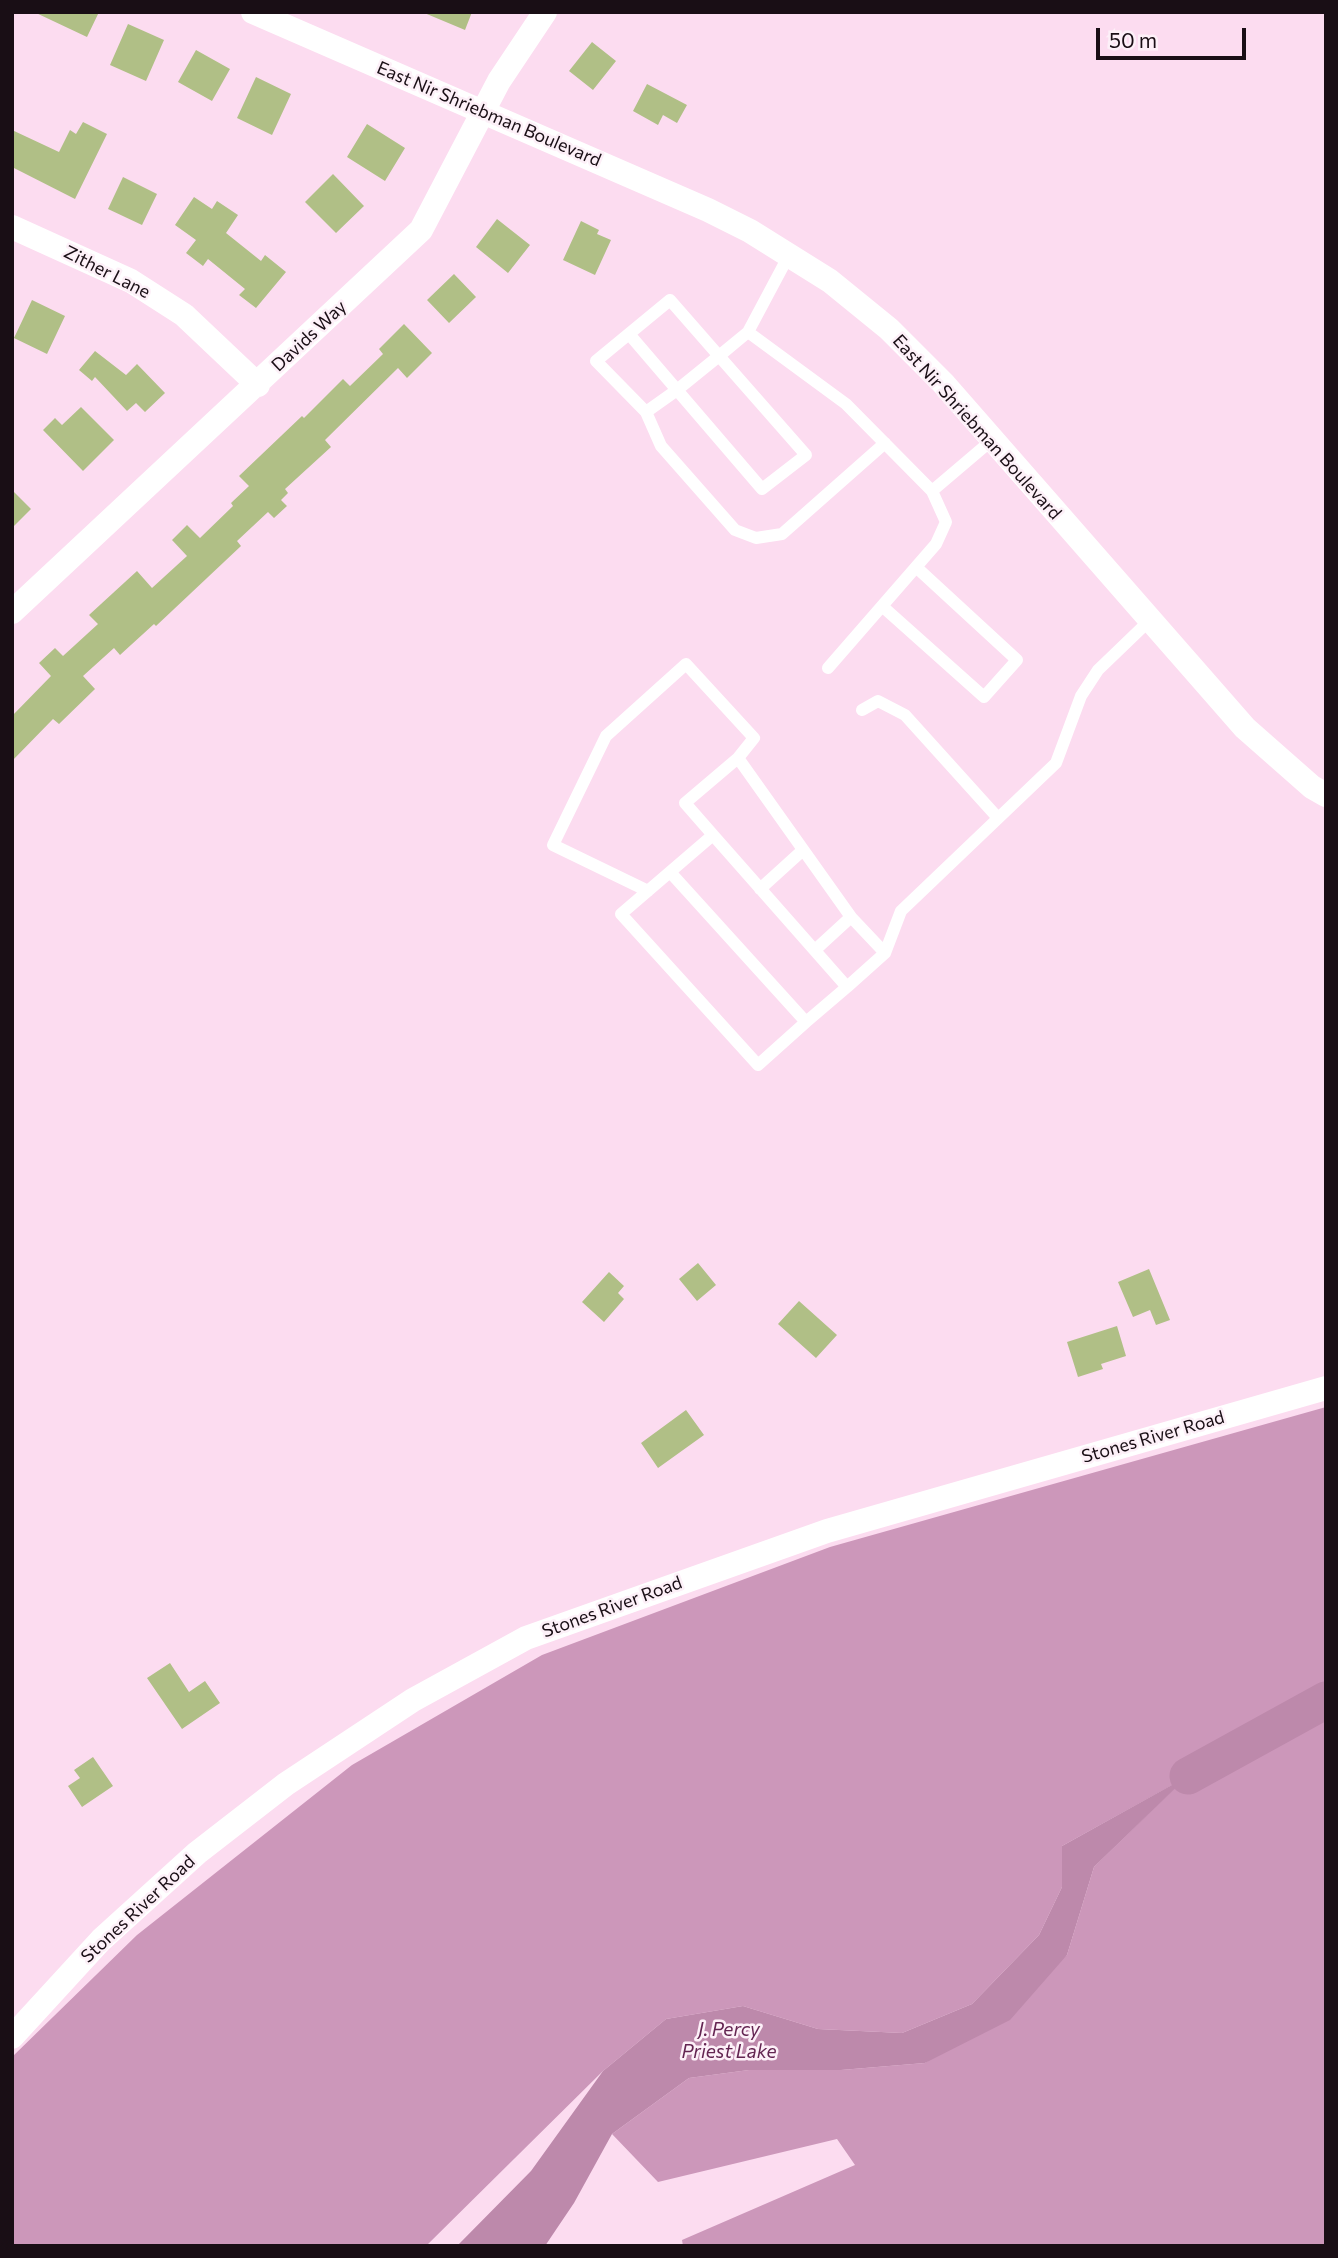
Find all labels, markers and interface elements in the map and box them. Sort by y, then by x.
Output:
scale bar [1100,14,1250,58]
text: 50 m [1109,27,1157,52]
street label: East Nir Shriebman Boulevard [374,57,604,171]
street label: Zither Lane [60,241,154,303]
street label: Davids Way [267,296,351,376]
street label: East Nir Shriebman Boulevard [888,330,1066,524]
street label: Stones River Road [1079,1406,1227,1468]
street label: Stones River Road [539,1572,685,1642]
street label: Stones River Road [77,1851,199,1967]
water label: J. Percy Priest Lake [681,2019,777,2063]

